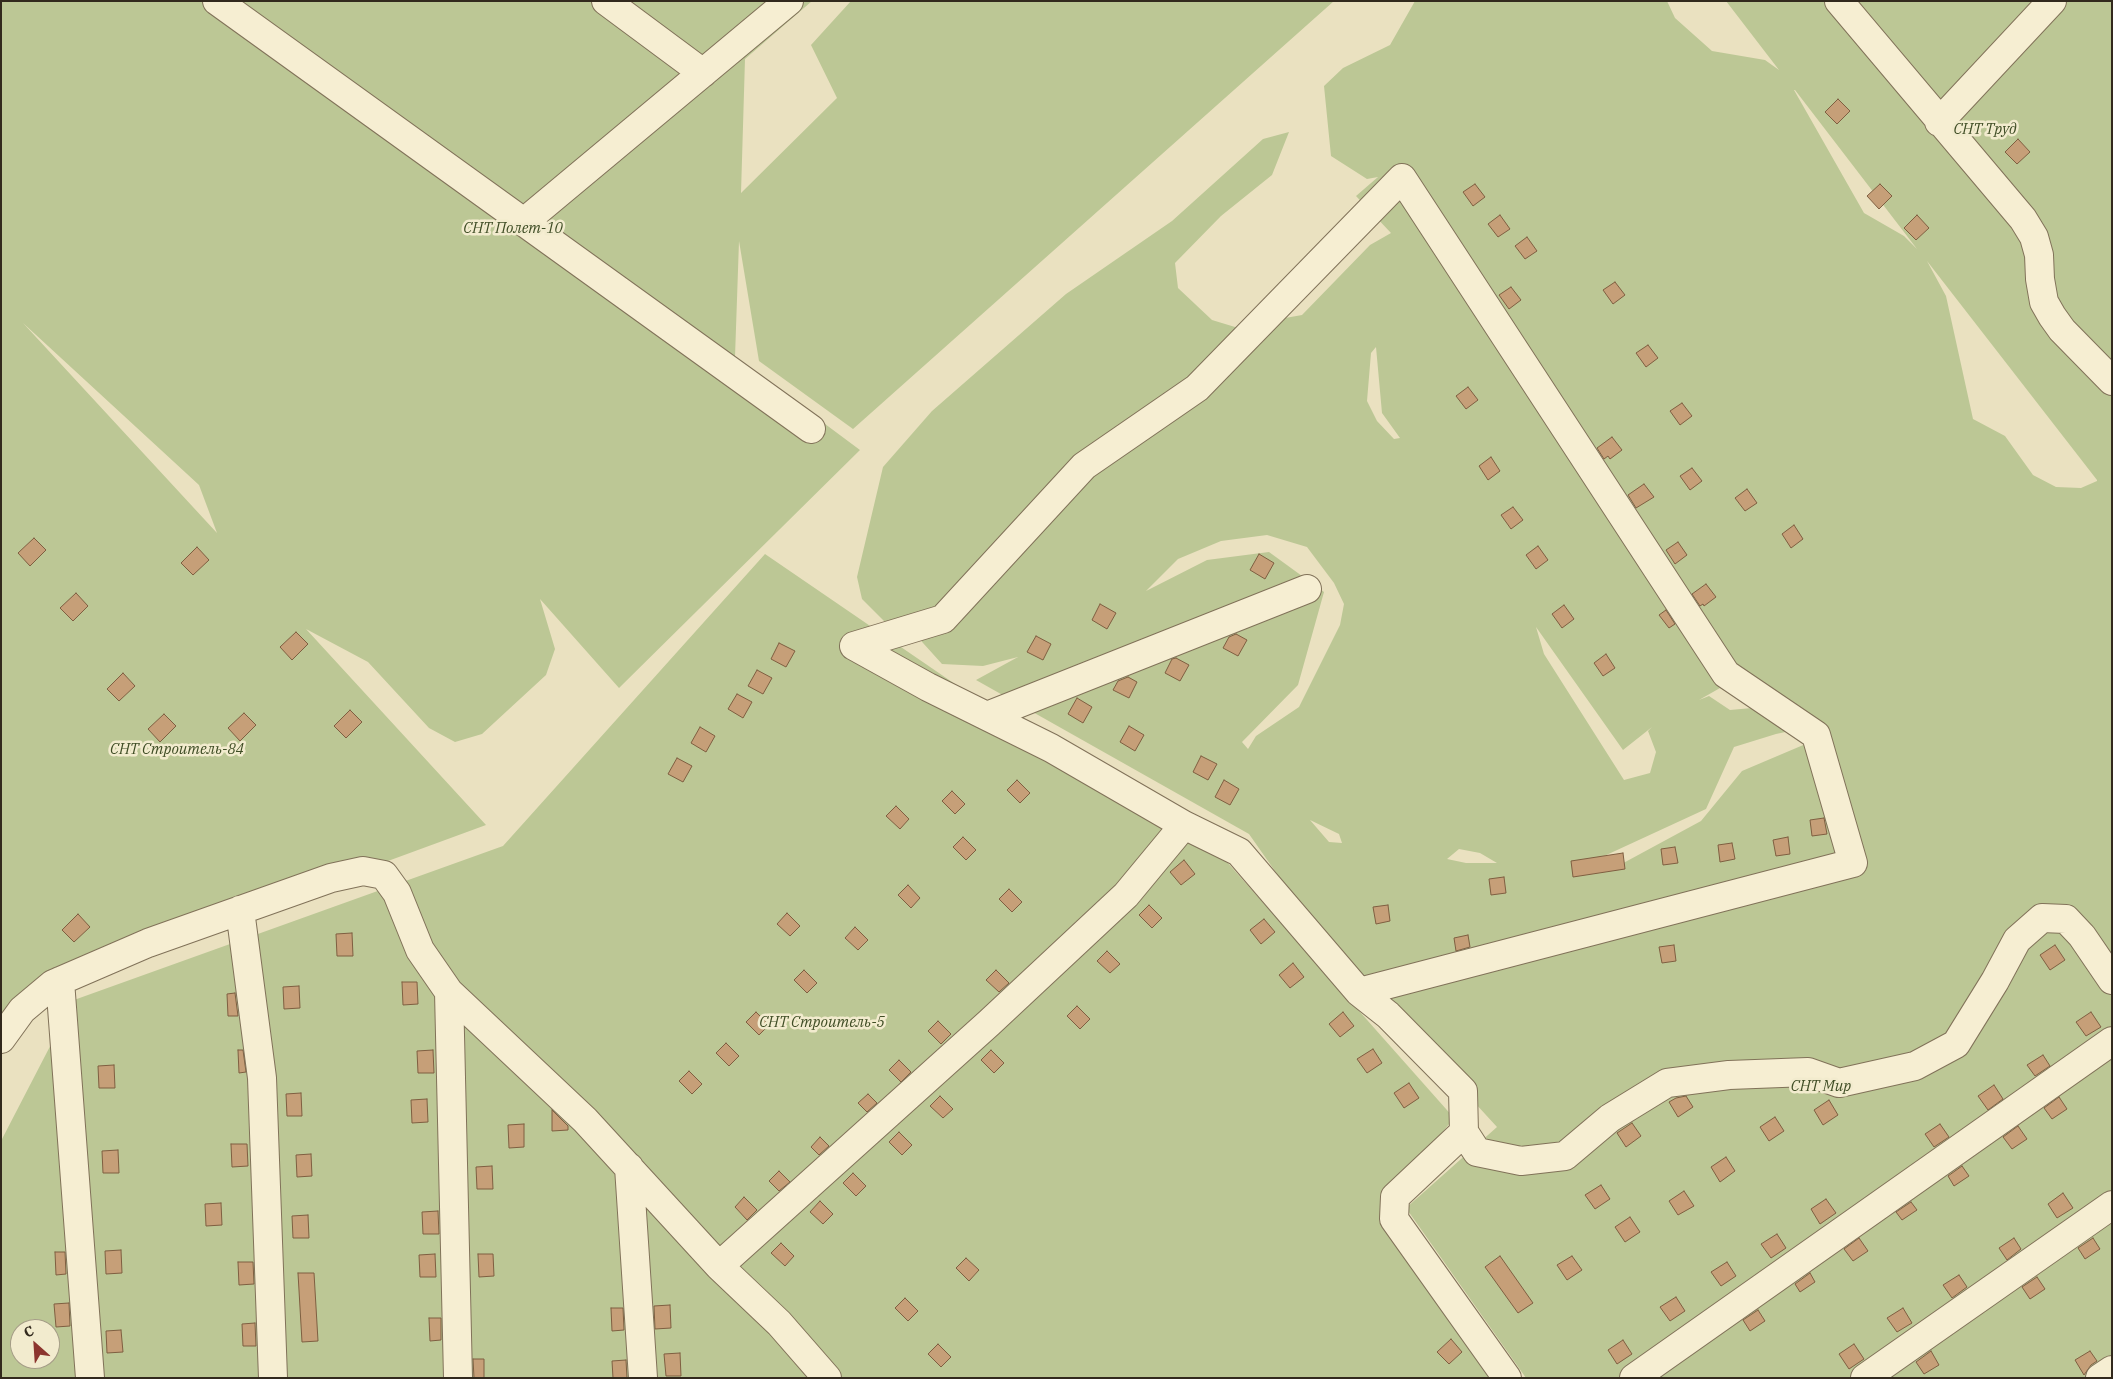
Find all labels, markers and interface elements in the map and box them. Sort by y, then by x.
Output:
park label: СНТ Труд [1953,121,2017,139]
park label: СНТ Полет-10 [463,220,563,238]
park label: СНТ Строитель-84 [110,741,244,759]
park label: СНТ Строитель-5 [759,1014,885,1032]
park label: СНТ Мир [1791,1078,1851,1096]
north arrow [10,1319,60,1369]
text: С [21,1321,37,1342]

